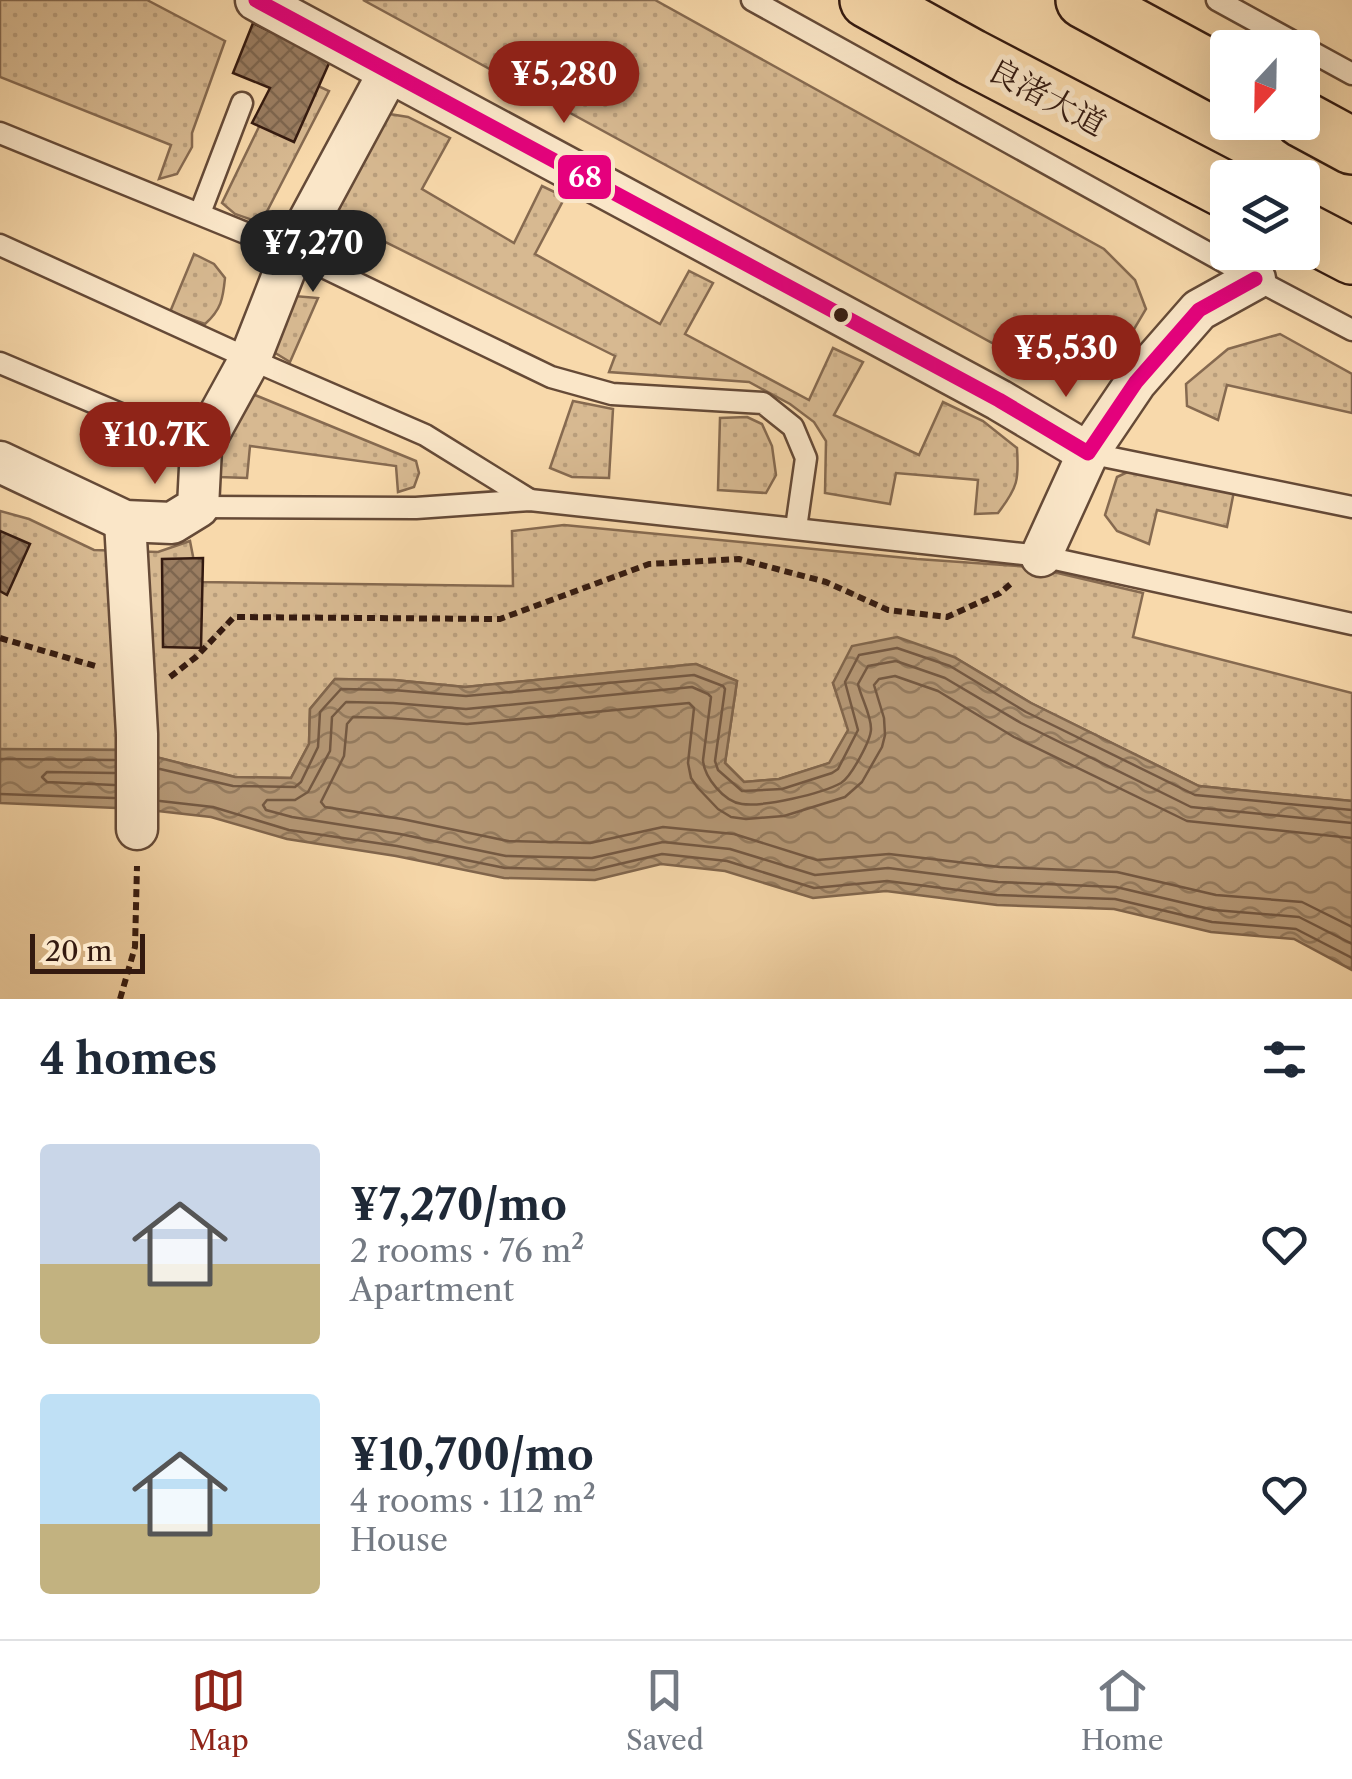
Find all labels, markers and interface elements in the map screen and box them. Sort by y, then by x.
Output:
north arrow [1210,30,1320,140]
map controls [1210,30,1320,270]
pin: ¥5,280 [483,41,645,126]
street label: 良渚大道 [982,49,1113,144]
text: ¥5,280 [510,54,618,93]
line badge: 68 [556,153,613,201]
text: 68 [568,160,602,194]
button: layers [1210,160,1320,270]
pin: ¥7,270 [232,210,394,295]
text: ¥7,270 [262,223,364,262]
unlabelled marker [831,305,851,325]
pin: ¥5,530 [985,315,1147,400]
text: ¥5,530 [1014,328,1118,367]
pin: ¥10.7K [74,402,236,487]
text: ¥10.7K [102,415,208,454]
scale bar [30,929,145,974]
text: 20 m [45,934,112,968]
icon: filters [1257,1032,1312,1087]
text: 4 homes [40,1033,217,1085]
text: ¥7,270/mo [350,1179,567,1231]
icon: home [120,1184,240,1304]
icon: heart [1257,1217,1312,1272]
text: 2 rooms · 76 m² [350,1231,584,1270]
text: Apartment [350,1270,514,1309]
text: ¥10,700/mo [350,1429,594,1481]
icon: home [120,1434,240,1554]
icon: heart [1257,1467,1312,1522]
text: 4 rooms · 112 m² [350,1481,596,1520]
text: House [350,1520,448,1559]
tab: Map [189,1663,249,1757]
tab: Saved [626,1663,704,1757]
tab: Home [1081,1663,1163,1757]

